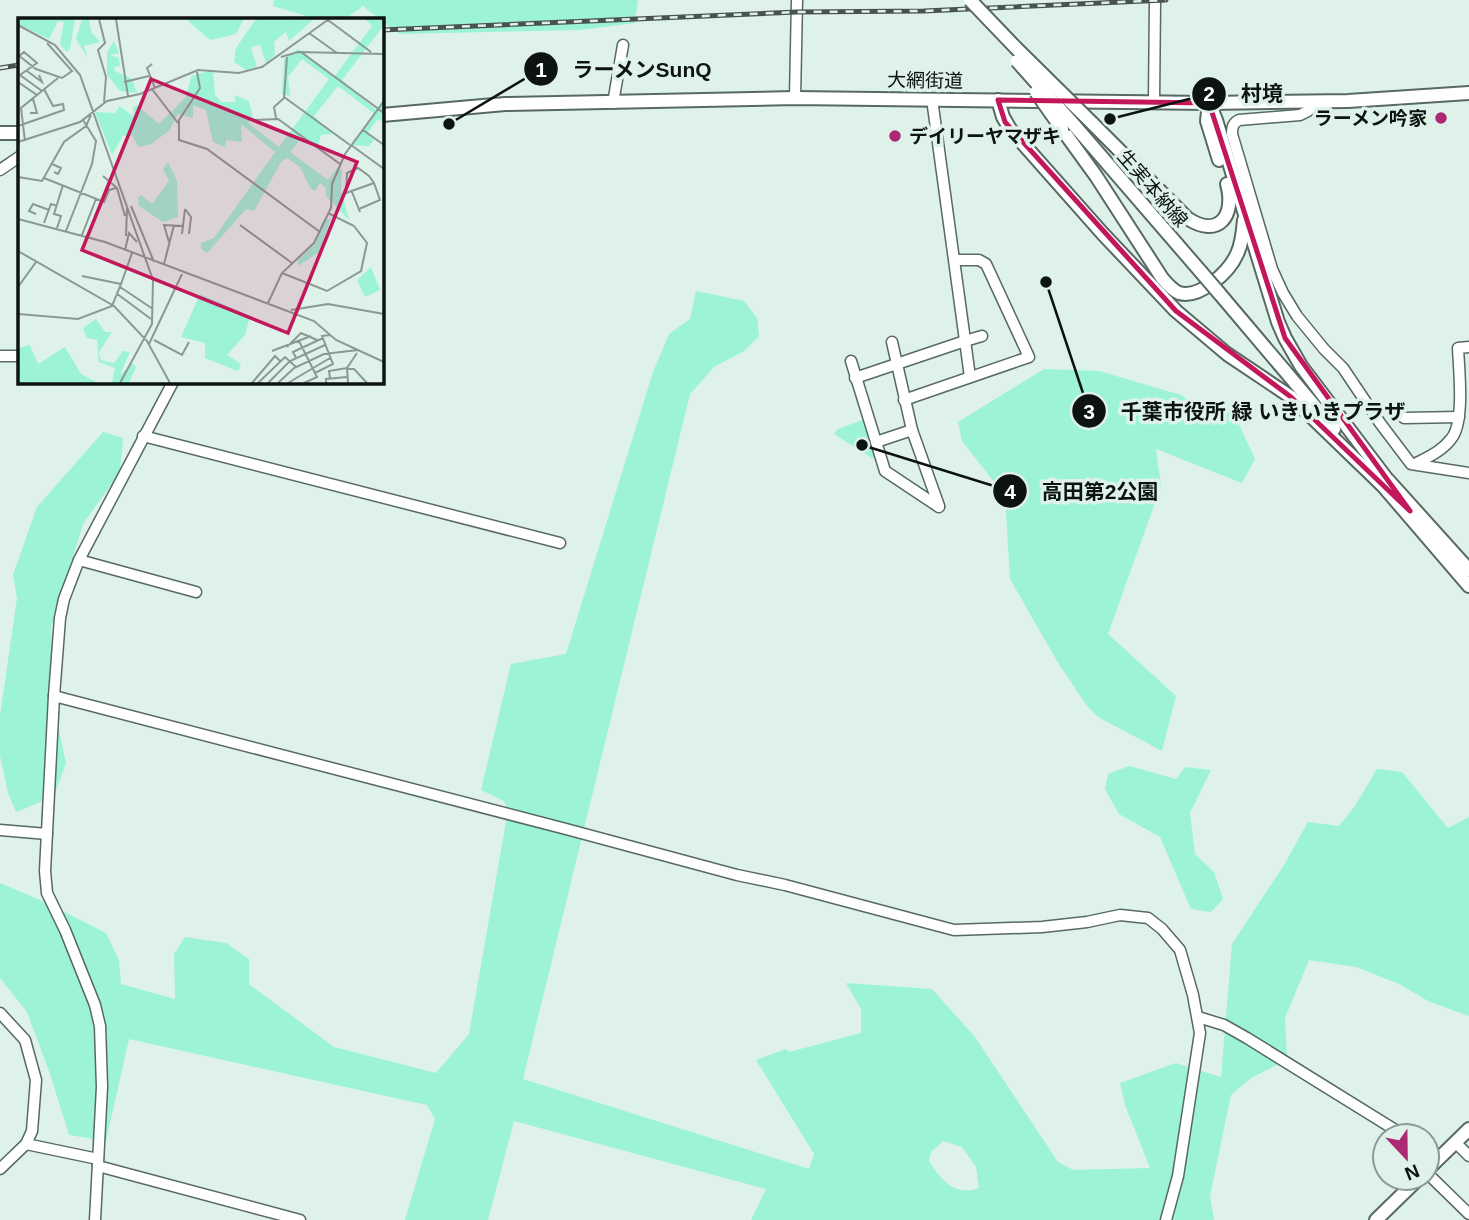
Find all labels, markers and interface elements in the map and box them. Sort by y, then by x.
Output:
inset map [18,18,383,383]
callout: ラーメンSunQ [523,48,726,90]
text: 1 [535,58,547,81]
text: ラーメンSunQ [572,58,712,81]
street label: 大網街道 [887,69,963,92]
callout: 村境 [1192,73,1297,115]
text: 2 [1203,82,1215,105]
text: 村境 [1241,82,1283,105]
place label: ラーメン吟家 [1314,108,1427,129]
marker: ラーメン吟家 [1433,110,1449,126]
place label: デイリーヤマザキ [909,126,1061,147]
marker: デイリーヤマザキ [887,128,903,144]
street label: 生実本納線 [1114,146,1192,231]
callout: 千葉市役所 緑 いきいきプラザ [1072,390,1420,432]
text: 3 [1083,400,1095,423]
text: 千葉市役所 緑 いきいきプラザ [1121,400,1405,423]
callout: 高田第2公園 [992,470,1172,512]
text: 4 [1004,480,1016,503]
text: 高田第2公園 [1042,480,1158,503]
north arrow [1371,1122,1441,1192]
text: N [1402,1160,1422,1185]

